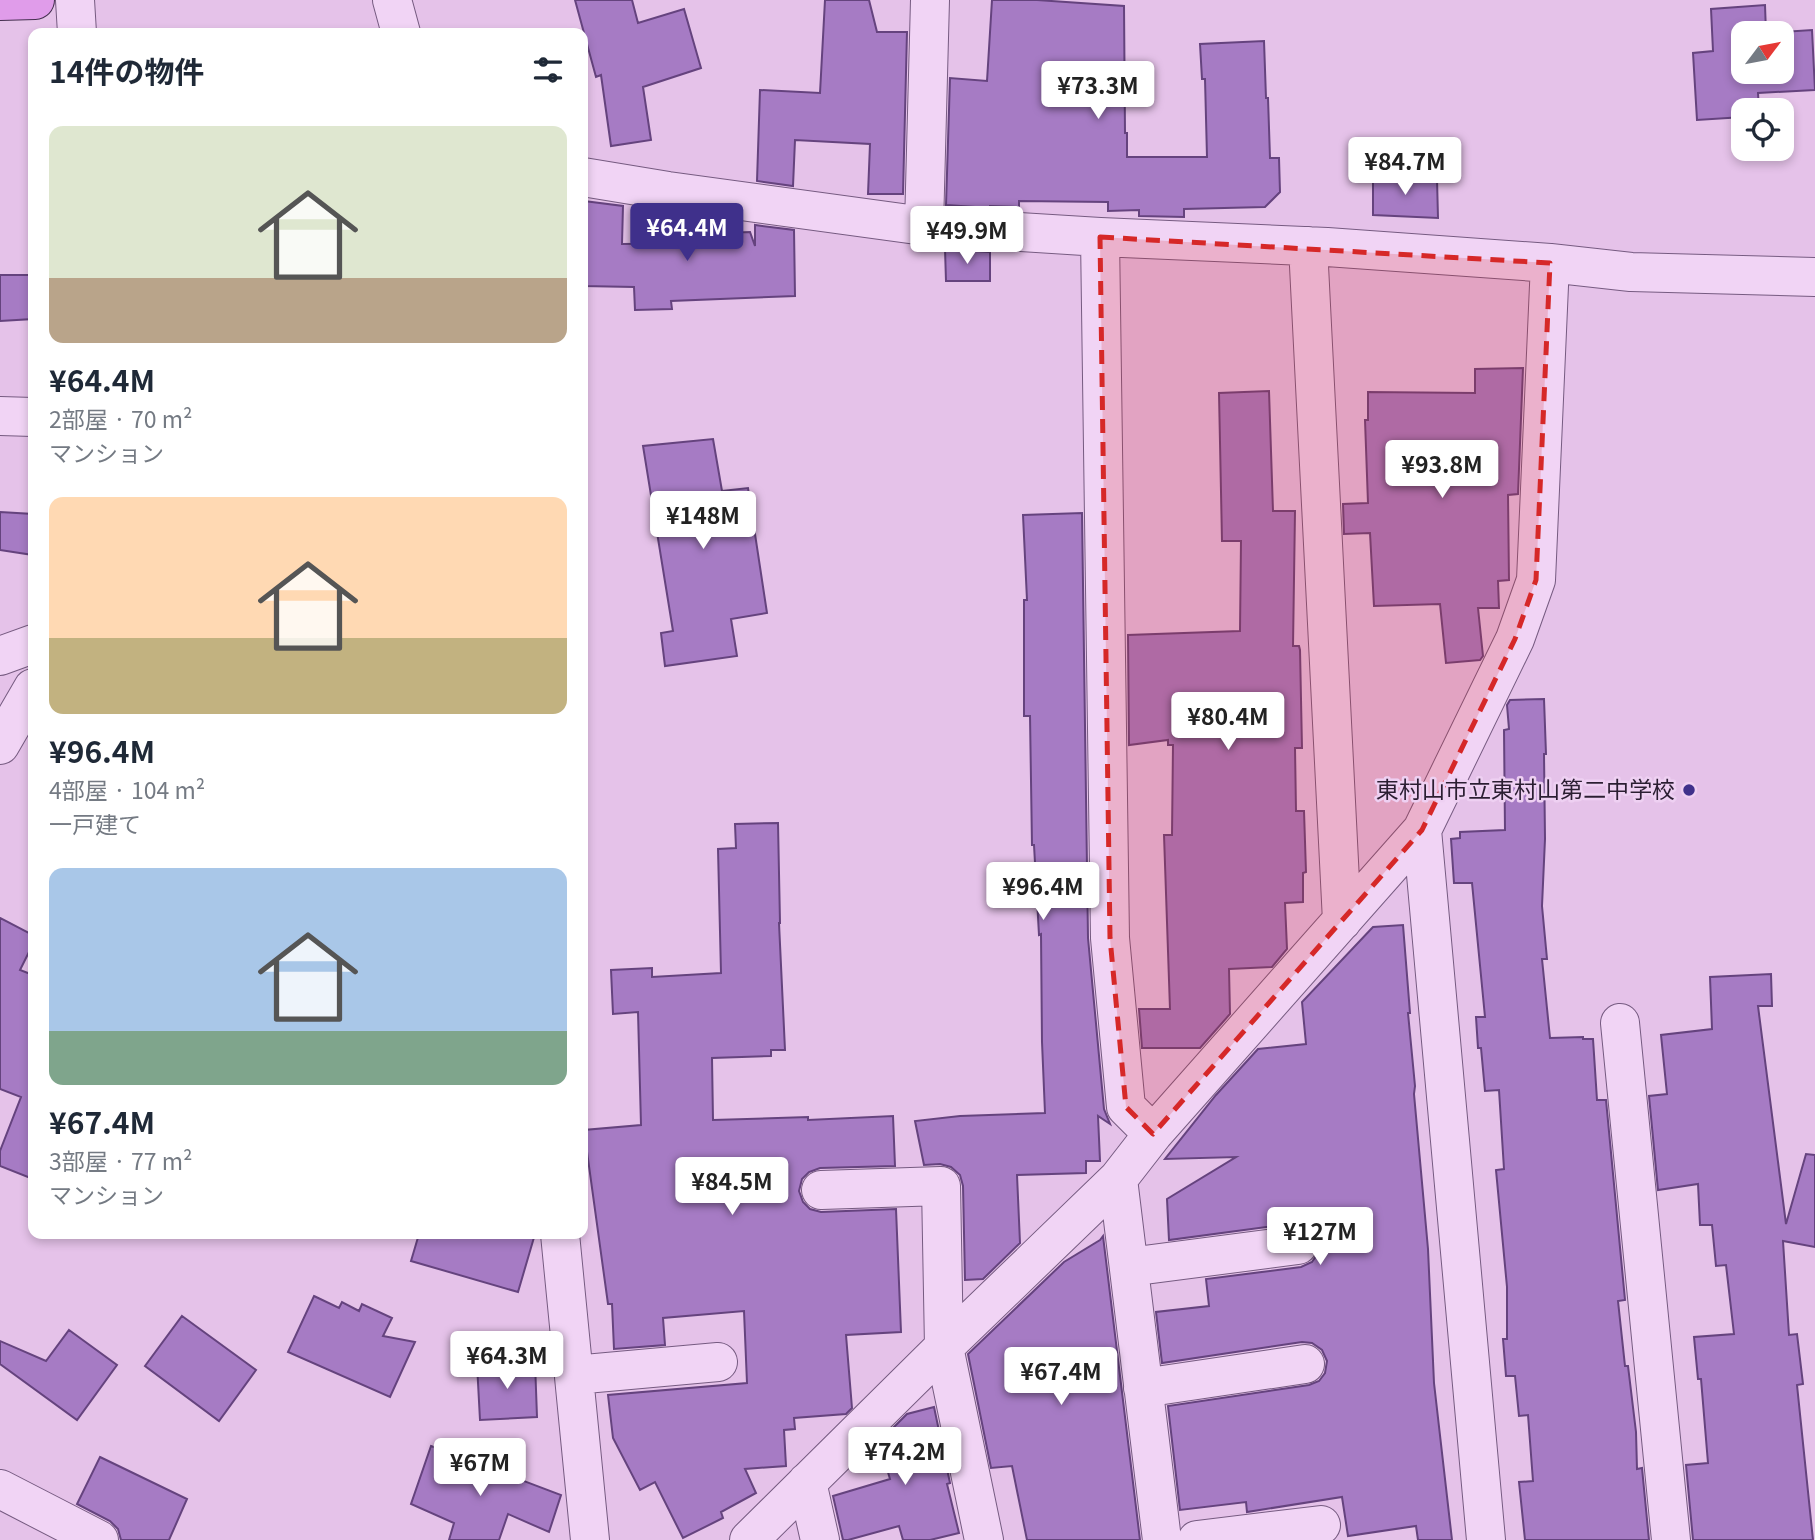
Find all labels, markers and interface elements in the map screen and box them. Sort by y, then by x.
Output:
north arrow [1731,21,1794,84]
map controls [1731,21,1794,161]
text: 14件の物件 [49,48,204,92]
icon: filters [529,51,567,89]
pin: ¥73.3M [1041,61,1155,121]
text: ¥73.3M [1057,67,1139,101]
button: locate [1731,98,1794,161]
pin: ¥84.7M [1348,138,1462,197]
text: ¥84.7M [1364,143,1446,177]
icon: home [245,172,371,298]
pin: ¥64.4M [630,204,744,263]
pin: ¥49.9M [910,206,1024,266]
text: ¥64.4M [646,209,728,243]
text: ¥49.9M [926,212,1008,246]
text: ¥64.4M [49,357,155,401]
text: 2部屋 · 70 m² [49,401,192,435]
text: マンション [49,435,164,469]
pin: ¥93.8M [1385,440,1499,500]
text: ¥93.8M [1401,446,1483,480]
pin: ¥148M [654,491,752,551]
text: ¥148M [666,497,740,531]
icon: home [245,543,371,669]
pin: ¥80.4M [1171,692,1285,752]
text: ¥80.4M [1187,698,1269,732]
text: ¥96.4M [49,728,155,772]
place label: 東村山市立東村山第二中学校 [1376,771,1675,805]
text: 4部屋 · 104 m² [49,772,205,806]
marker: 東村山市立東村山第二中学校 [1681,782,1697,798]
text: 一戸建て [49,806,141,840]
pin: ¥96.4M [986,862,1100,922]
text: ¥96.4M [1002,868,1084,902]
icon: home [245,914,371,1040]
text: ¥67.4M [49,1099,155,1143]
text: 3部屋 · 77 m² [49,1143,192,1177]
pin: ¥84.5M [675,1158,789,1217]
text: ¥84.5M [691,1163,773,1197]
text: マンション [49,1177,164,1211]
pin: ¥127M [1271,1208,1369,1267]
text: ¥127M [1283,1213,1357,1247]
pin: ¥64.3M [450,1332,564,1391]
text: ¥64.3M [466,1337,548,1371]
pin: ¥67.4M [1004,1348,1118,1407]
text: ¥67.4M [1020,1353,1102,1387]
pin: ¥74.2M [848,1428,962,1487]
text: ¥74.2M [864,1433,946,1467]
pin: ¥67M [439,1438,521,1498]
text: ¥67M [450,1444,510,1478]

